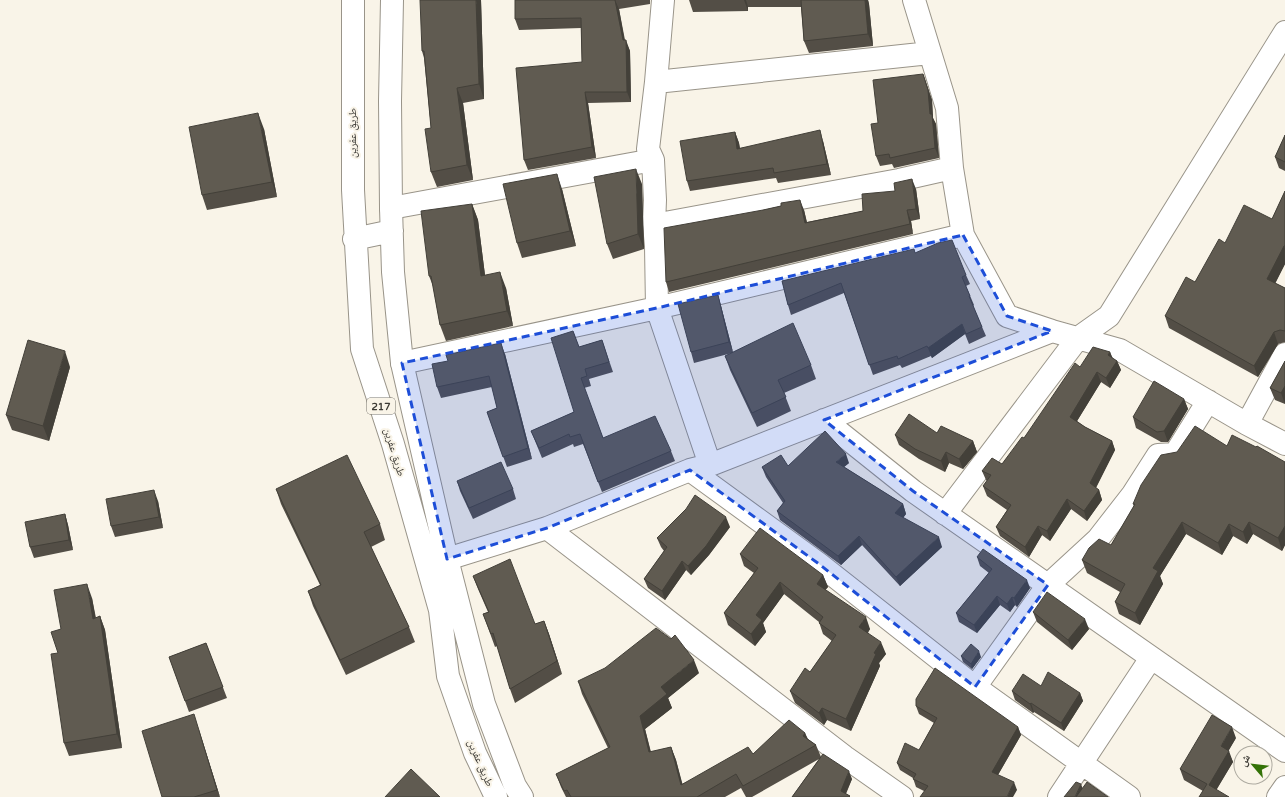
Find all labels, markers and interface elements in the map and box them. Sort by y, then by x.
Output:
street label: طريق عفرين [346,108,359,158]
road number: 217 [367,398,395,414]
street label: طريق عفرين [381,426,408,478]
street label: طريق عفرين [465,738,496,789]
north arrow [1233,745,1273,785]
text: ش [1236,752,1254,769]

